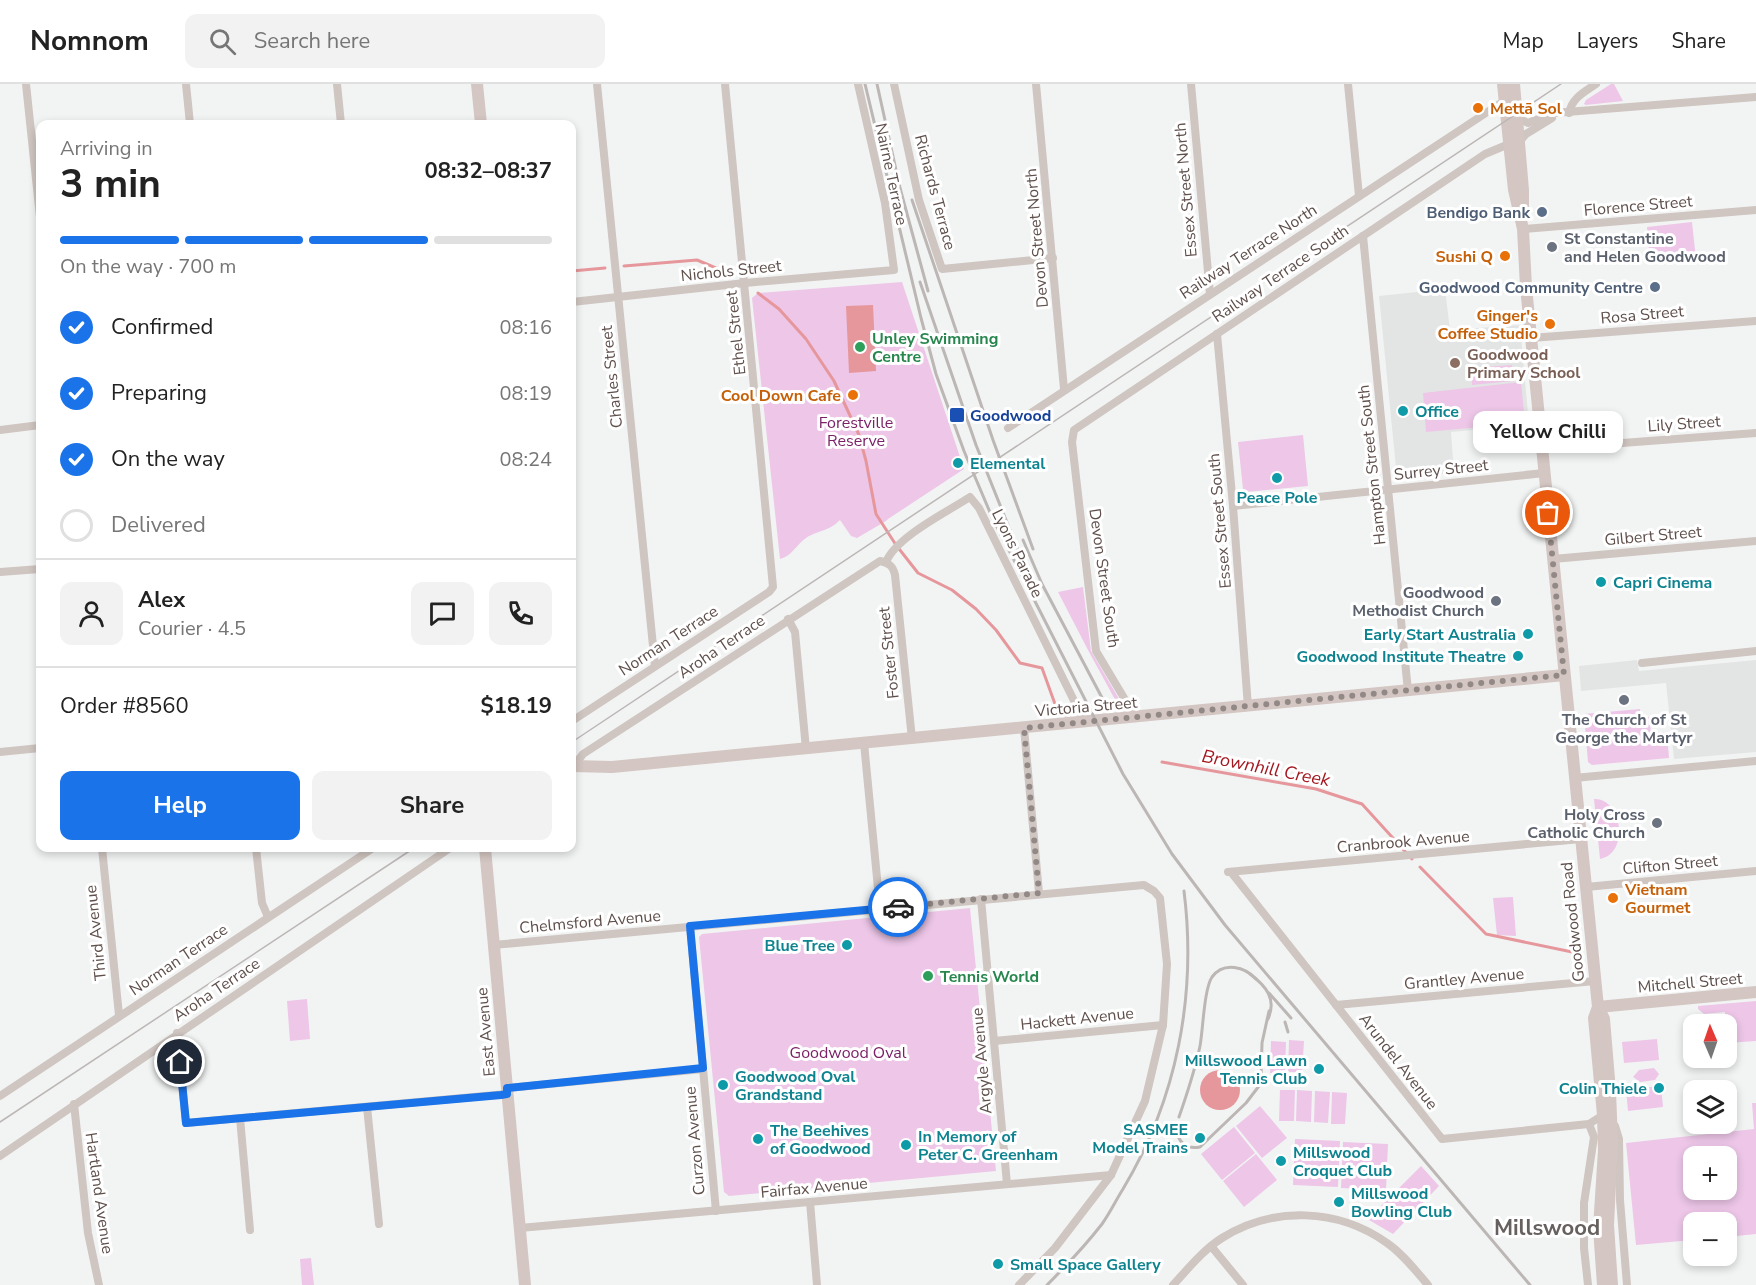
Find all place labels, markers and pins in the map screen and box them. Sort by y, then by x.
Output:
place label: Mettā Sol [1490,98,1562,120]
marker: Mettā Sol [1471,101,1485,115]
place label: Bendigo Bank [1426,202,1530,224]
marker: Bendigo Bank [1535,205,1549,219]
place label: St Constantine and Helen Goodwood [1564,228,1726,268]
marker: St Constantine and Helen Goodwood [1545,240,1559,254]
place label: Sushi Q [1436,246,1493,268]
marker: Sushi Q [1498,249,1512,263]
place label: Goodwood Community Centre [1419,277,1643,299]
marker: Goodwood Community Centre [1648,280,1662,294]
place label: Ginger's Coffee Studio [1438,305,1538,345]
marker: Ginger's Coffee Studio [1543,317,1557,331]
place label: Unley Swimming Centre [872,328,998,368]
marker: Unley Swimming Centre [853,340,867,354]
place label: Goodwood Primary School [1467,344,1580,384]
marker: Goodwood Primary School [1448,356,1462,370]
place label: Cool Down Cafe [721,385,841,407]
marker: Cool Down Cafe [846,388,860,402]
place label: Office [1415,401,1459,423]
marker: Office [1396,404,1410,418]
place label: Goodwood [970,405,1051,427]
marker: Goodwood [948,406,966,424]
callout: Yellow Chilli [1473,411,1623,453]
place label: Elemental [970,453,1045,475]
marker: Elemental [951,456,965,470]
marker: Peace Pole [1270,471,1284,485]
place label: Peace Pole [1237,487,1318,509]
pin [1522,487,1573,538]
place label: Capri Cinema [1613,572,1712,594]
marker: Capri Cinema [1594,575,1608,589]
place label: Goodwood Methodist Church [1352,582,1484,622]
marker: Goodwood Methodist Church [1489,594,1503,608]
place label: Early Start Australia [1364,624,1516,646]
marker: Early Start Australia [1521,627,1535,641]
place label: Goodwood Institute Theatre [1296,646,1506,668]
marker: Goodwood Institute Theatre [1511,649,1525,663]
marker: The Church of St George the Martyr [1617,693,1631,707]
place label: The Church of St George the Martyr [1555,709,1693,749]
place label: Holy Cross Catholic Church [1527,804,1645,844]
marker: Holy Cross Catholic Church [1650,816,1664,830]
place label: Vietnam Gourmet [1624,879,1691,919]
marker: Vietnam Gourmet [1606,891,1620,905]
place label: Blue Tree [764,935,835,957]
marker: Blue Tree [840,938,854,952]
place label: Tennis World [940,966,1039,988]
marker: Tennis World [921,969,935,983]
pin [154,1036,205,1087]
place label: Millswood Lawn Tennis Club [1185,1050,1307,1090]
marker: Millswood Lawn Tennis Club [1312,1062,1326,1076]
place label: Goodwood Oval Grandstand [735,1066,855,1106]
marker: Goodwood Oval Grandstand [716,1078,730,1092]
place label: Colin Thiele [1559,1078,1647,1100]
marker: Colin Thiele [1652,1081,1666,1095]
place label: SASMEE Model Trains [1092,1119,1188,1159]
place label: The Beehives of Goodwood [770,1120,871,1160]
place label: In Memory of Peter C. Greenham [918,1126,1058,1166]
marker: SASMEE Model Trains [1193,1131,1207,1145]
marker: The Beehives of Goodwood [751,1132,765,1146]
marker: In Memory of Peter C. Greenham [899,1138,913,1152]
place label: Millswood Croquet Club [1293,1142,1392,1182]
marker: Millswood Croquet Club [1274,1154,1288,1168]
place label: Millswood Bowling Club [1351,1183,1452,1223]
marker: Millswood Bowling Club [1332,1195,1346,1209]
place label: Small Space Gallery [1010,1254,1161,1276]
marker: Small Space Gallery [991,1257,1005,1271]

